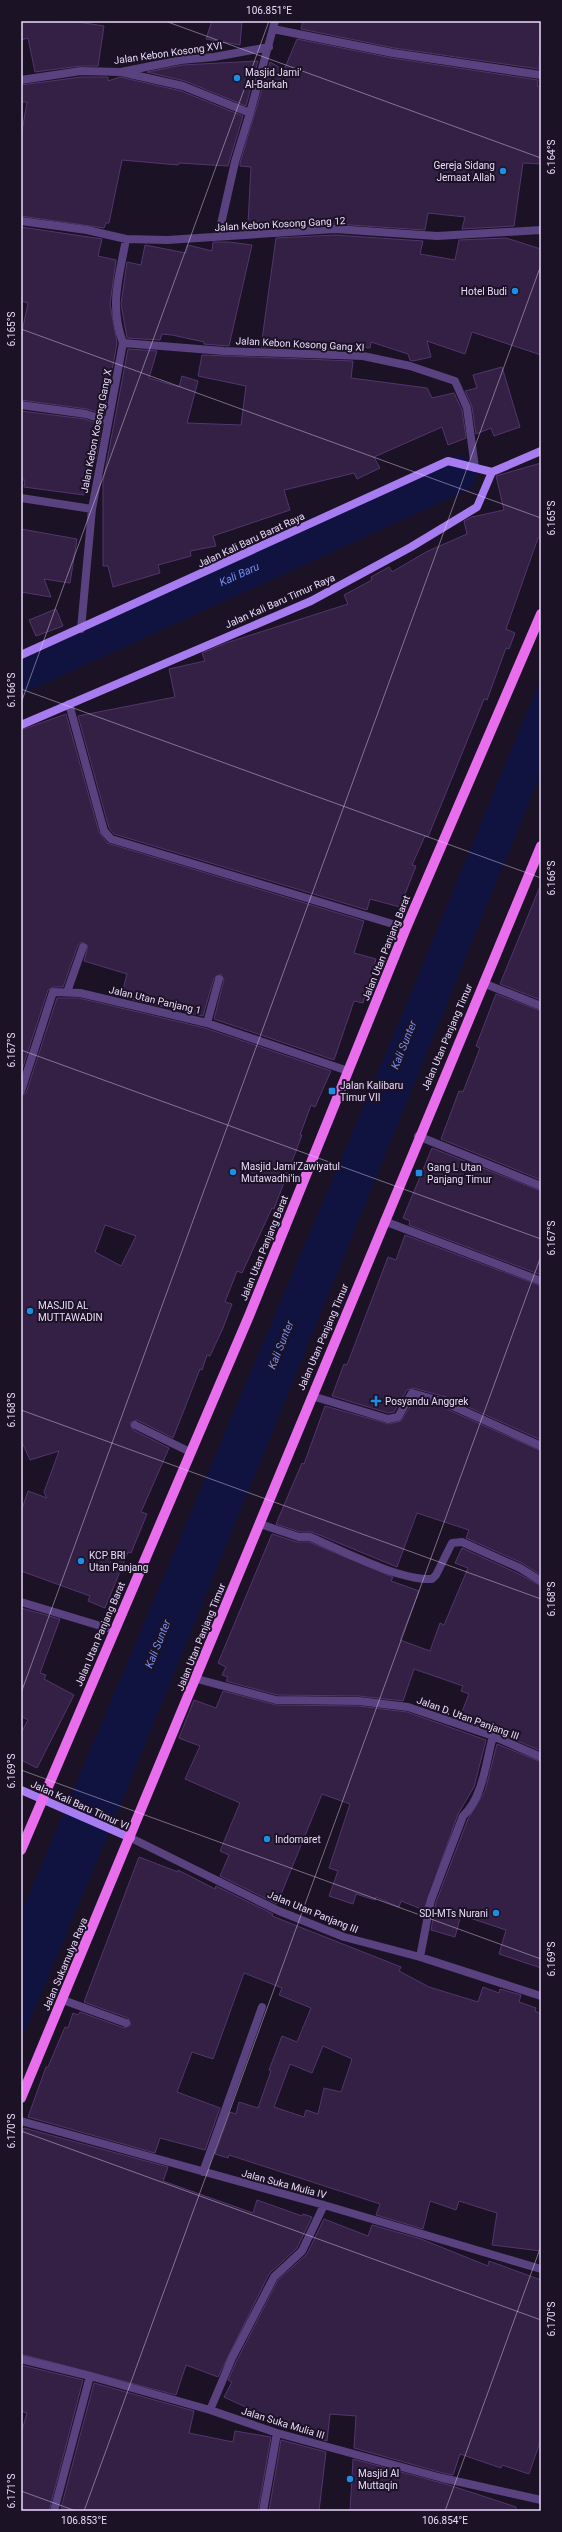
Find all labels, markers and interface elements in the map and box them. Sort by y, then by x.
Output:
text: 106.851°E [246,5,292,16]
street label: Jalan Kebon Kosong XVI [113,40,223,66]
place label: Masjid Jami' Al-Barkah [245,67,301,90]
marker: Masjid Jami' Al-Barkah [232,73,242,83]
text: 6.164°S [546,140,557,174]
place label: Gereja Sidang Jemaat Allah [433,160,495,183]
marker: Gereja Sidang Jemaat Allah [498,166,508,176]
street label: Jalan Kebon Kosong Gang 12 [214,215,346,233]
place label: Hotel Budi [461,286,507,297]
marker: Hotel Budi [510,286,520,296]
text: 6.165°S [6,312,17,346]
street label: Jalan Kebon Kosong Gang XI [235,335,365,353]
street label: Jalan Kebon Kosong Gang X [79,368,113,494]
text: 6.165°S [546,501,557,535]
street label: Jalan Kali Baru Barat Raya [196,510,306,570]
water label: Kali Baru [217,559,261,589]
street label: Jalan Kali Baru Timur Raya [223,572,337,630]
text: 6.166°S [6,673,17,707]
text: 6.166°S [546,861,557,895]
street label: Jalan Utan Panjang Barat [360,894,412,1002]
street label: Jalan Utan Panjang Timur [420,982,475,1092]
street label: Jalan Utan Panjang 1 [108,984,202,1016]
water label: Kali Sunter [388,1018,420,1071]
text: 6.167°S [6,1033,17,1067]
place label: Jalan Kalibaru Timur VII [340,1080,403,1103]
marker: Jalan Kalibaru Timur VII [327,1086,337,1096]
place label: Masjid Jami'Zawiyatul Mutawadhi'in [241,1161,340,1184]
place label: Gang L Utan Panjang Timur [427,1162,492,1185]
marker: Masjid Jami'Zawiyatul Mutawadhi'in [228,1167,238,1177]
marker: Gang L Utan Panjang Timur [414,1168,424,1178]
street label: Jalan Utan Panjang Barat [238,1194,290,1302]
text: 6.167°S [546,1221,557,1255]
street label: Jalan Utan Panjang Timur [296,1282,351,1392]
place label: MASJID AL MUTTAWADIN [38,1300,103,1323]
marker: MASJID AL MUTTAWADIN [25,1306,35,1316]
water label: Kali Sunter [265,1318,297,1371]
text: 6.168°S [6,1393,17,1427]
marker: Posyandu Anggrek [370,1395,382,1407]
place label: Posyandu Anggrek [385,1396,469,1407]
place label: KCP BRI Utan Panjang [89,1550,148,1573]
marker: KCP BRI Utan Panjang [76,1556,86,1566]
street label: Jalan Utan Panjang Barat [73,1580,127,1688]
street label: Jalan Utan Panjang Timur [174,1581,228,1692]
text: 6.168°S [546,1582,557,1616]
water label: Kali Sunter [142,1617,174,1670]
street label: Jalan D. Utan Panjang III [415,1694,521,1742]
text: 6.169°S [6,1754,17,1788]
street label: Jalan Kali Baru Timur VI [29,1778,131,1832]
marker: Indomaret [262,1834,272,1844]
place label: Indomaret [275,1834,321,1845]
street label: Jalan Utan Panjang III [266,1889,360,1935]
place label: SDI-MTs Nurani [419,1908,488,1919]
marker: SDI-MTs Nurani [491,1908,501,1918]
street label: Jalan Sukamulya Raya [40,1916,90,2012]
text: 6.169°S [546,1942,557,1976]
text: 6.170°S [6,2114,17,2148]
street label: Jalan Suka Mulia IV [240,2167,328,2201]
text: 6.170°S [546,2302,557,2336]
street label: Jalan Suka Mulia III [240,2405,326,2441]
place label: Masjid Al Muttaqin [358,2468,399,2491]
text: 6.171°S [6,2474,17,2508]
marker: Masjid Al Muttaqin [345,2474,355,2484]
text: 106.853°E [61,2515,107,2526]
text: 106.854°E [422,2515,468,2526]

